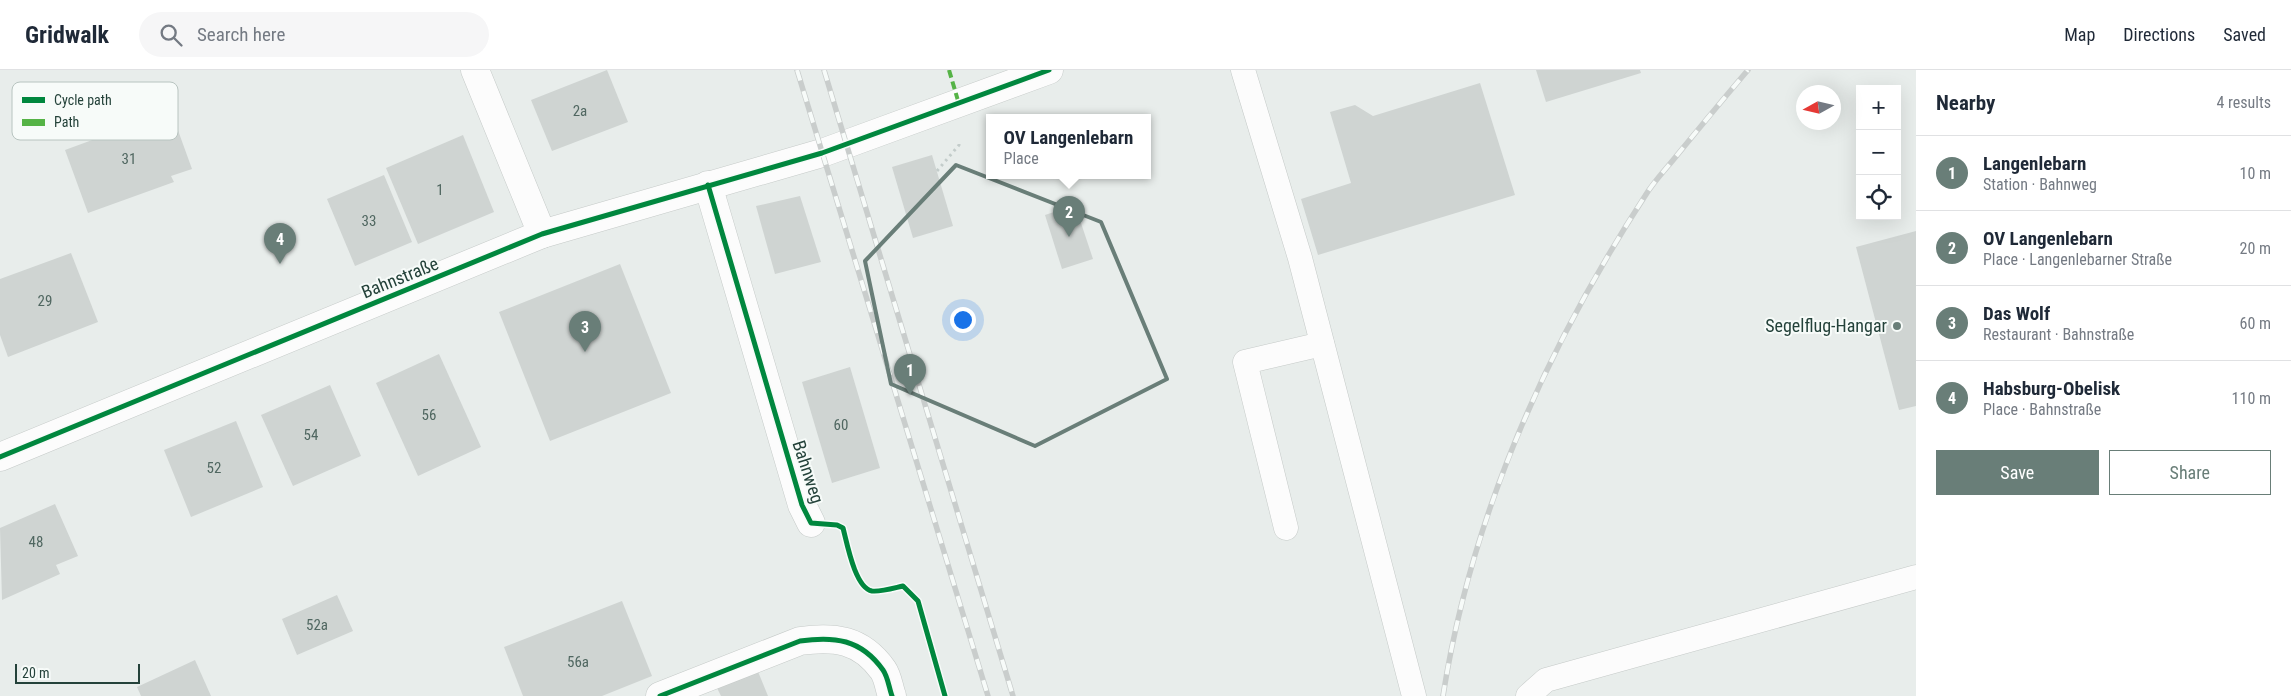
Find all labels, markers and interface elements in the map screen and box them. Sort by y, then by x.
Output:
search box [139,12,489,57]
text: Gridwalk [25,21,109,49]
icon: search [157,21,185,49]
text: Search here [197,23,285,46]
text: Map [2064,24,2095,45]
text: Directions [2123,24,2195,45]
text: Saved [2223,24,2266,45]
legend [12,82,178,140]
north arrow [1796,85,1841,130]
map controls [1856,85,1901,220]
button: + [1856,85,1901,130]
text: Nearby [1936,91,1995,115]
text: Cycle path [54,92,112,108]
text: 4 results [2216,93,2271,112]
house number: 2a [573,102,587,120]
text: Path [54,114,79,130]
popup [986,114,1151,179]
text: OV Langenlebarn [1004,126,1133,149]
button: − [1856,130,1901,175]
text: Place [1004,149,1039,168]
house number: 31 [122,150,136,168]
text: Langenlebarn [1983,152,2086,175]
text: 1 [1948,164,1956,183]
text: 10 m [2239,164,2271,183]
button: locate [1856,175,1901,220]
text: Station · Bahnweg [1983,175,2097,194]
house number: 1 [436,181,444,199]
pin: 2 [1053,196,1085,237]
house number: 33 [362,212,376,230]
pin: 4 [264,223,296,264]
text: OV Langenlebarn [1983,227,2113,250]
text: 2 [1948,239,1956,258]
text: 20 m [2239,239,2271,258]
text: Place · Langenlebarner Straße [1983,250,2172,269]
street label: Bahnstraße [358,253,441,302]
house number: 29 [38,292,52,310]
text: Das Wolf [1983,302,2050,325]
your location [950,307,976,333]
pin: 3 [569,311,601,352]
text: 3 [1948,314,1956,333]
text: 60 m [2239,314,2271,333]
place label: Segelflug-Hangar [1765,315,1888,336]
marker: Segelflug-Hangar [1891,320,1903,332]
text: Restaurant · Bahnstraße [1983,325,2134,344]
pin: 1 [894,354,926,395]
text: Habsburg-Obelisk [1983,377,2120,400]
text: 4 [1948,389,1956,408]
text: 110 m [2232,389,2271,408]
text: Place · Bahnstraße [1983,400,2101,419]
house number: 56 [422,406,436,424]
house number: 60 [834,416,848,434]
house number: 54 [304,426,318,444]
street label: Bahnweg [788,438,828,506]
button: Save [1936,450,2099,495]
button: Share [2109,450,2271,495]
house number: 52 [207,459,221,477]
house number: 48 [29,533,43,551]
house number: 52a [306,616,328,634]
house number: 56a [567,653,589,671]
scale bar [15,661,140,684]
text: 20 m [22,665,50,681]

